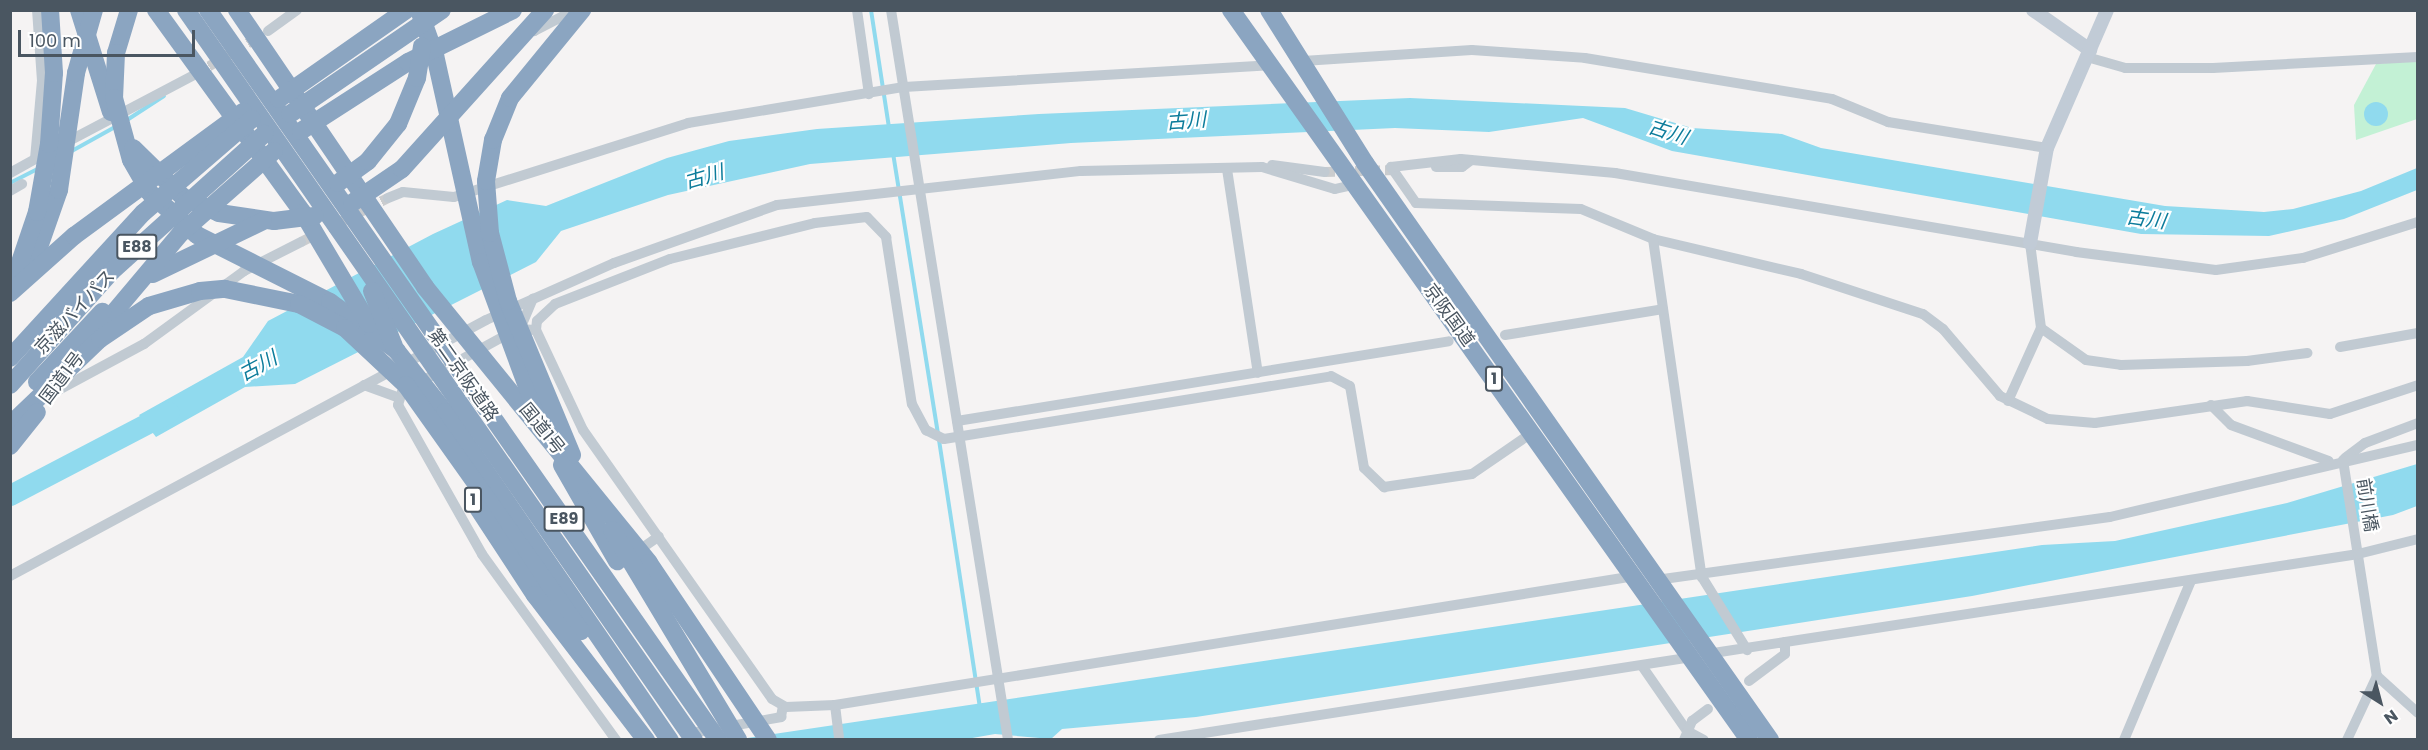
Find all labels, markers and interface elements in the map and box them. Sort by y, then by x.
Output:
scale bar [21,18,198,56]
text: 100 m [29,28,81,53]
water label: 古川 [1165,108,1207,134]
water label: 古川 [1645,114,1691,150]
water label: 古川 [681,160,727,194]
water label: 古川 [2125,204,2167,234]
road number: E88 [116,234,158,260]
street label: 京滋バイパス [30,265,120,359]
street label: 京阪国道 [1419,280,1479,350]
street label: 第二京阪道路 [423,325,503,425]
water label: 古川 [235,346,281,386]
street label: 国道1号 [35,348,89,408]
road number: 1 [1484,366,1504,392]
street label: 国道1号 [515,399,569,459]
street label: 前川橋 [2352,477,2382,533]
road number: 1 [462,487,484,513]
road number: E89 [543,506,585,532]
north arrow [2350,672,2410,732]
text: N [2379,704,2403,730]

